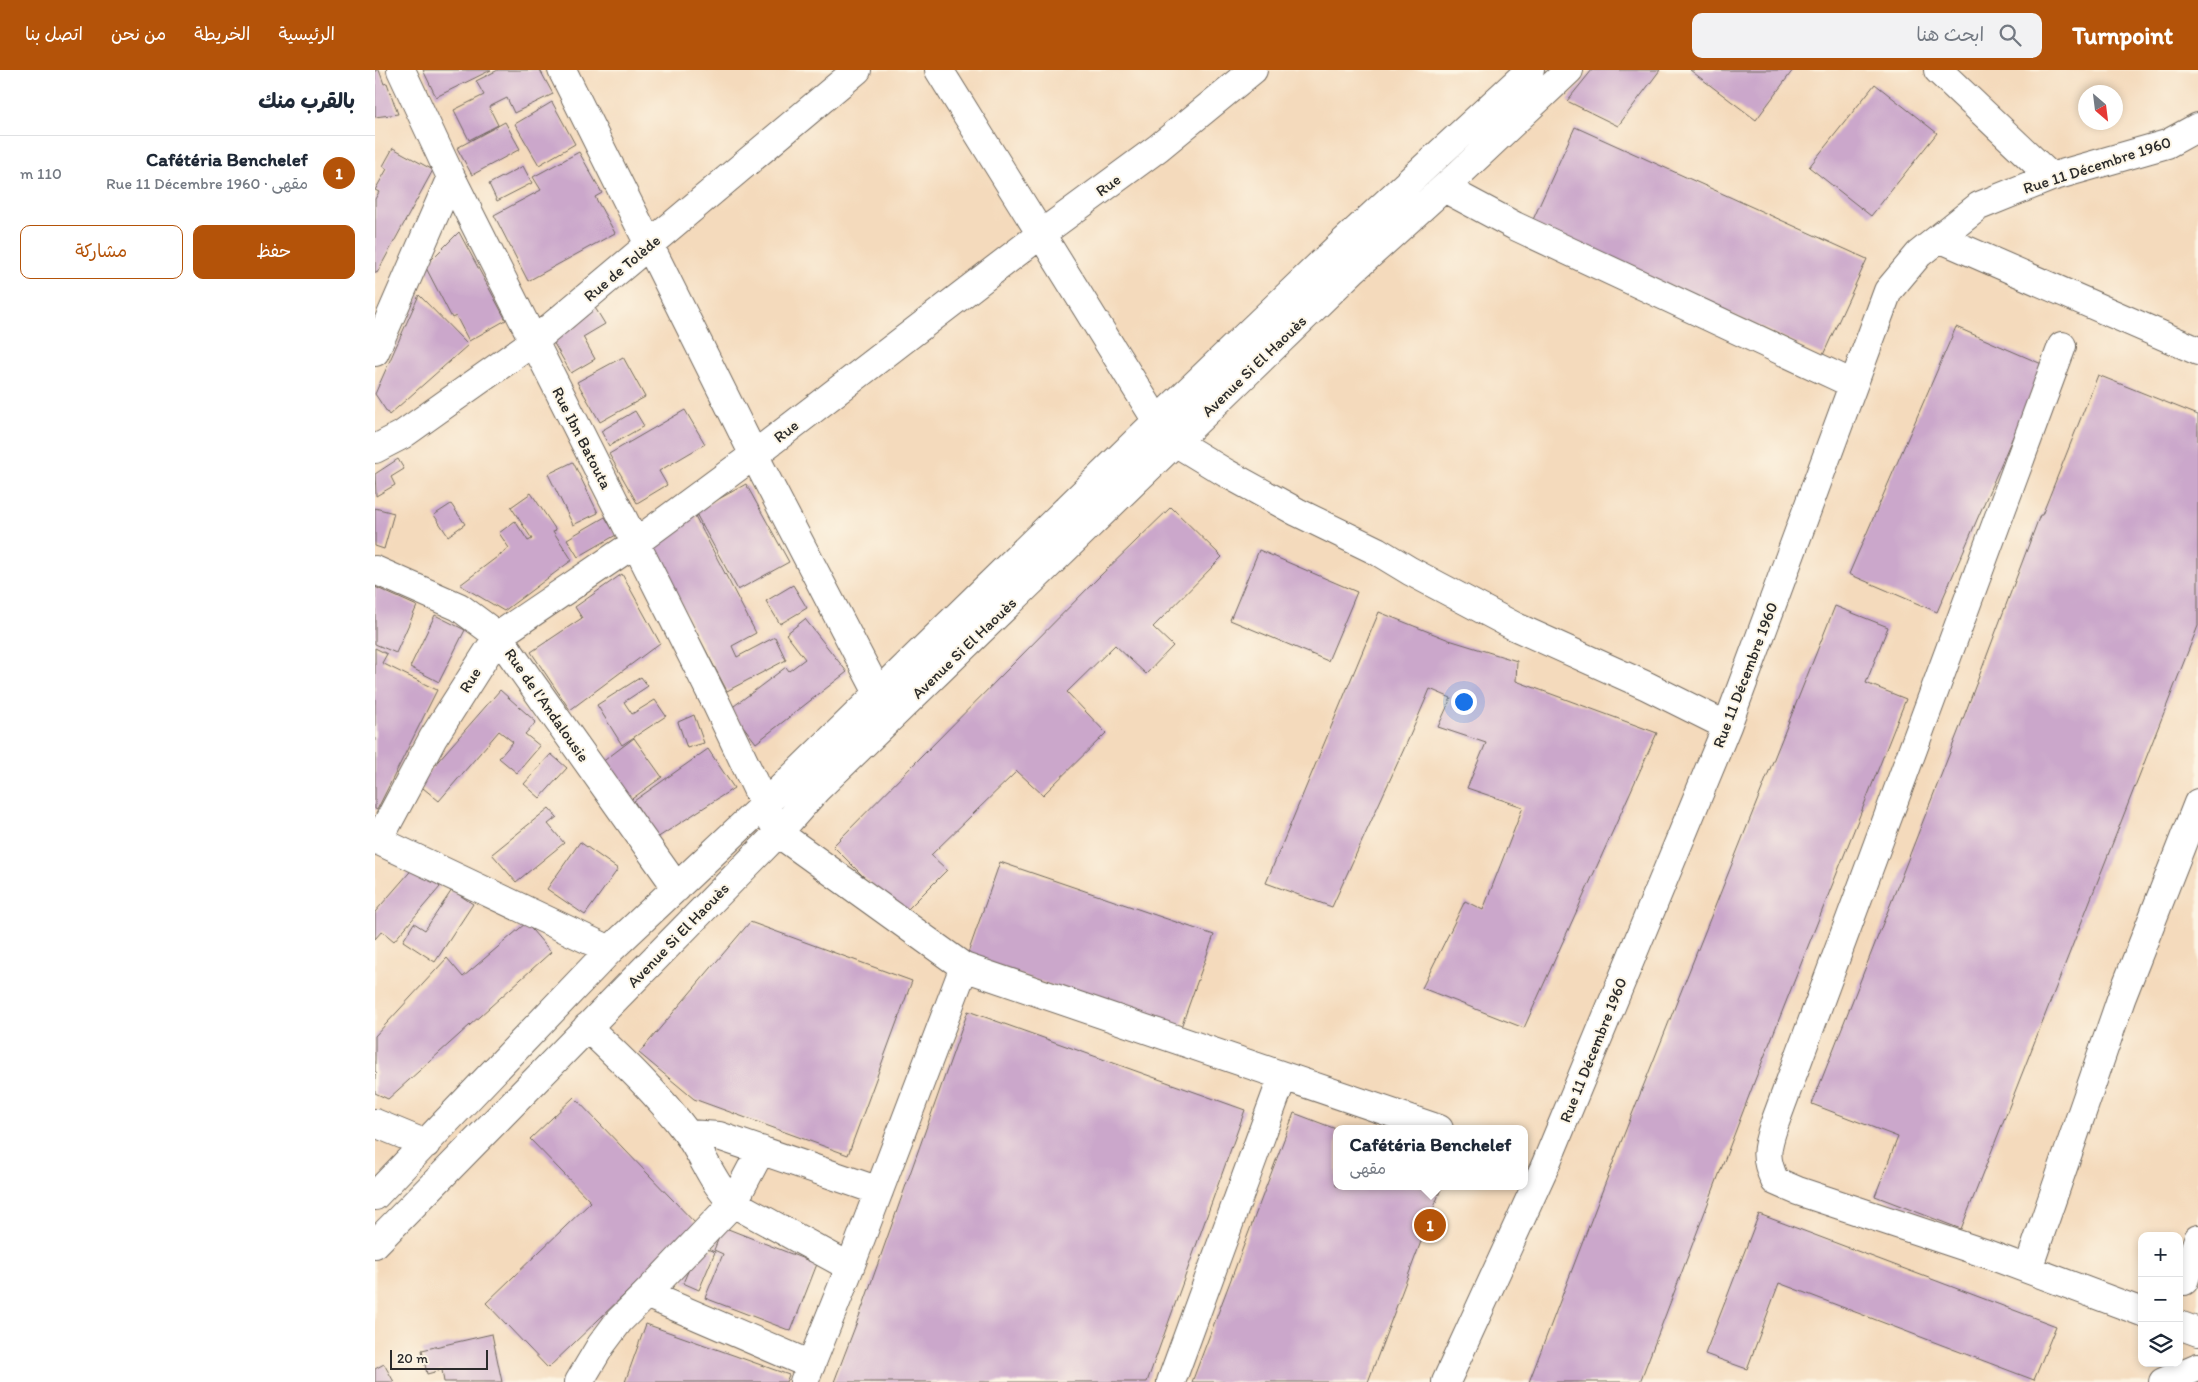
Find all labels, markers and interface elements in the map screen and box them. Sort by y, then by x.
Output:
search box [1692,13,2042,58]
icon: search [1996,21,2024,49]
text: Turnpoint [2072,21,2173,50]
text: اتصل بنا [25,23,83,45]
text: من نحن [111,23,166,45]
text: الخريطة [194,23,251,45]
text: الرئيسية [279,23,335,45]
text: ابحث هنا [1916,23,1984,46]
north arrow [2078,85,2123,130]
text: بالقرب منك [258,88,355,113]
street label: Rue 11 Décembre 1960 [2021,132,2173,198]
text: Cafétéria Benchelef [146,148,308,171]
text: 110 m [20,164,62,183]
text: 1 [335,164,343,183]
street label: Rue [1092,170,1124,200]
text: مقهى · Rue 11 Décembre 1960 [106,174,308,193]
button: مشاركة [20,225,183,279]
button: حفظ [193,225,355,279]
street label: Rue de Tolède [580,231,664,305]
street label: Avenue Si El Haouès [1198,311,1310,421]
street label: Rue Ibn Batouta [548,384,616,493]
street label: Rue [770,415,802,447]
street label: Avenue Si El Haouès [908,593,1020,703]
street label: Rue 11 Décembre 1960 [1708,600,1782,750]
street label: Rue de l'Andalousie [501,645,593,765]
street label: Rue [455,664,485,696]
your location [1451,689,1477,715]
street label: Avenue Si El Haouès [623,879,733,991]
street label: Rue 11 Décembre 1960 [1555,975,1631,1125]
popup [1333,1125,1528,1190]
text: Cafétéria Benchelef [1349,1133,1512,1156]
text: مقهى [1349,1159,1386,1178]
pin: 1 [1414,1206,1446,1244]
map controls [2138,1232,2183,1367]
button: + [2138,1232,2183,1277]
button: − [2138,1277,2183,1322]
button: layers [2138,1322,2183,1367]
scale bar [390,1347,487,1370]
text: 20 m [397,1350,428,1367]

